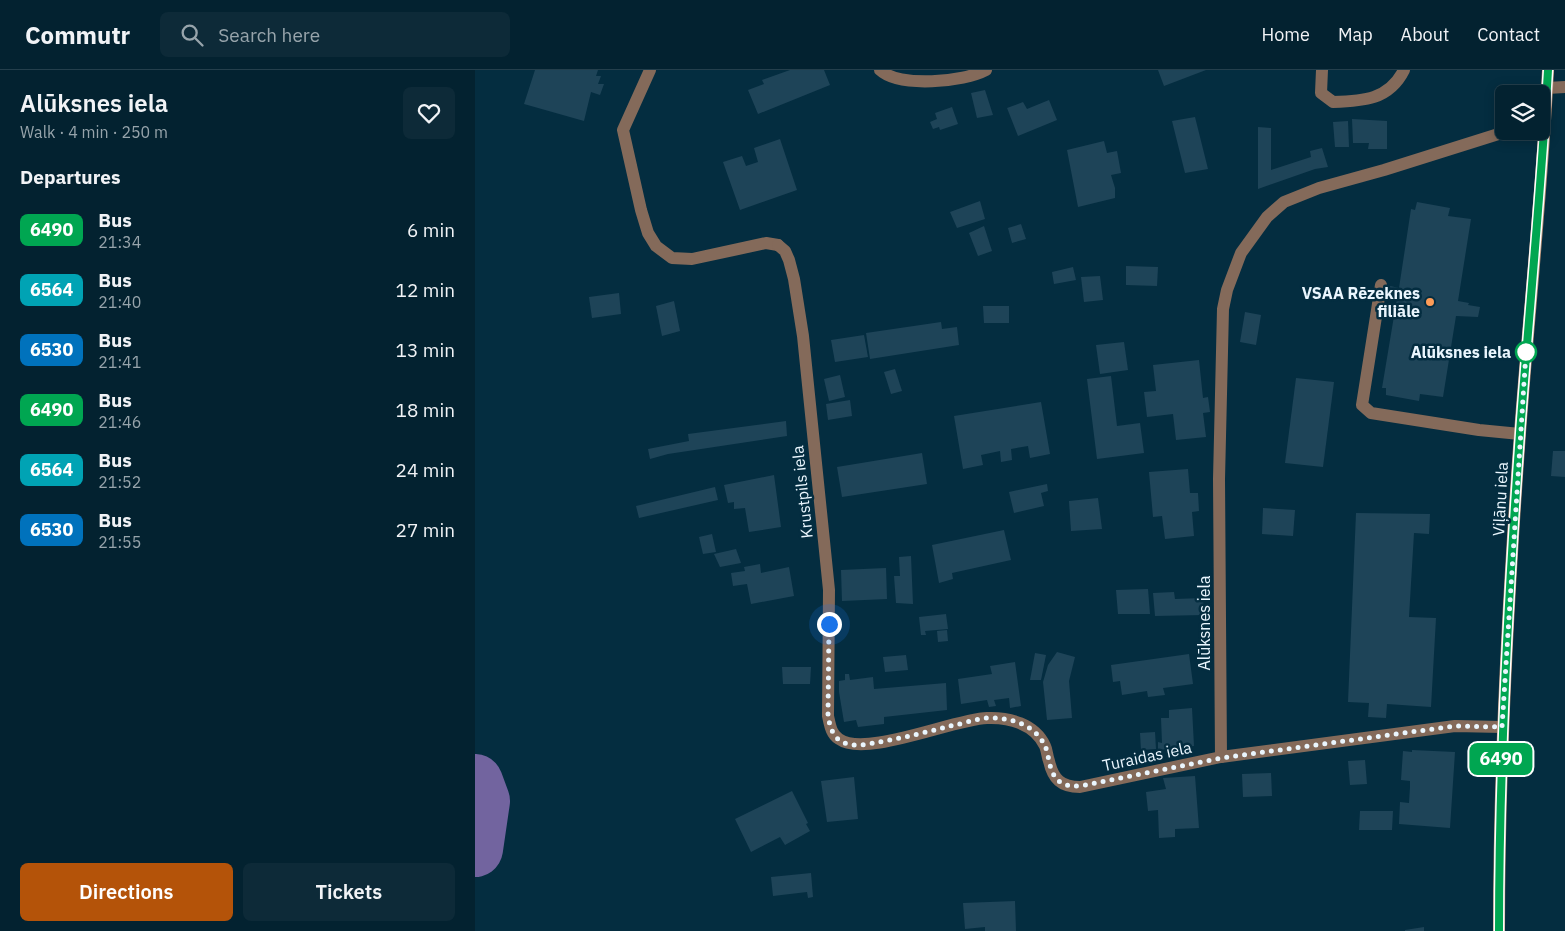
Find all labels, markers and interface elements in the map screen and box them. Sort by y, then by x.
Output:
search box [160,12,510,57]
text: Commutr [25,19,130,51]
icon: search [178,21,206,49]
text: Search here [218,23,320,47]
text: Home [1262,23,1310,46]
text: Map [1338,23,1373,46]
text: About [1401,23,1449,46]
text: Contact [1477,23,1540,46]
map controls [1495,85,1550,140]
button: layers [1495,85,1550,140]
text: Alūksnes iela [20,87,168,119]
button: heart [403,87,455,139]
text: Walk · 4 min · 250 m [20,122,168,142]
text: Departures [20,165,120,189]
text: Bus [98,208,132,232]
text: 6490 [30,218,73,241]
text: 6 min [407,218,455,242]
text: 21:34 [98,232,141,252]
text: Bus [98,268,132,292]
text: 6564 [30,278,73,301]
text: 12 min [396,278,455,302]
place label: VSAA Rēzeknes filiāle [1302,283,1420,321]
text: 21:40 [98,292,141,312]
marker: VSAA Rēzeknes filiāle [1424,296,1436,308]
text: Bus [98,328,132,352]
text: 6530 [30,338,73,361]
text: 13 min [396,338,455,362]
marker: Alūksnes iela [1515,341,1537,363]
place label: Alūksnes iela [1411,342,1511,362]
text: 21:41 [98,352,141,372]
text: Bus [98,388,132,412]
text: 6490 [30,398,73,421]
text: 18 min [396,398,455,422]
text: 21:46 [98,412,141,432]
street label: Krustpils iela [787,444,817,539]
text: Bus [98,448,132,472]
text: 6564 [30,458,73,481]
text: 24 min [396,458,455,482]
street label: Viļānu iela [1488,461,1513,537]
text: 21:52 [98,472,141,492]
text: Bus [98,508,132,532]
text: 6530 [30,518,73,541]
text: 27 min [396,518,455,542]
text: 21:55 [98,532,141,552]
street label: Alūksnes iela [1194,575,1214,670]
your location [817,612,842,637]
street label: Turaidas iela [1100,737,1194,775]
line badge: 6490 [1466,743,1536,775]
text: 6490 [1479,747,1523,770]
button: Directions [20,863,233,921]
button: Tickets [243,863,455,921]

